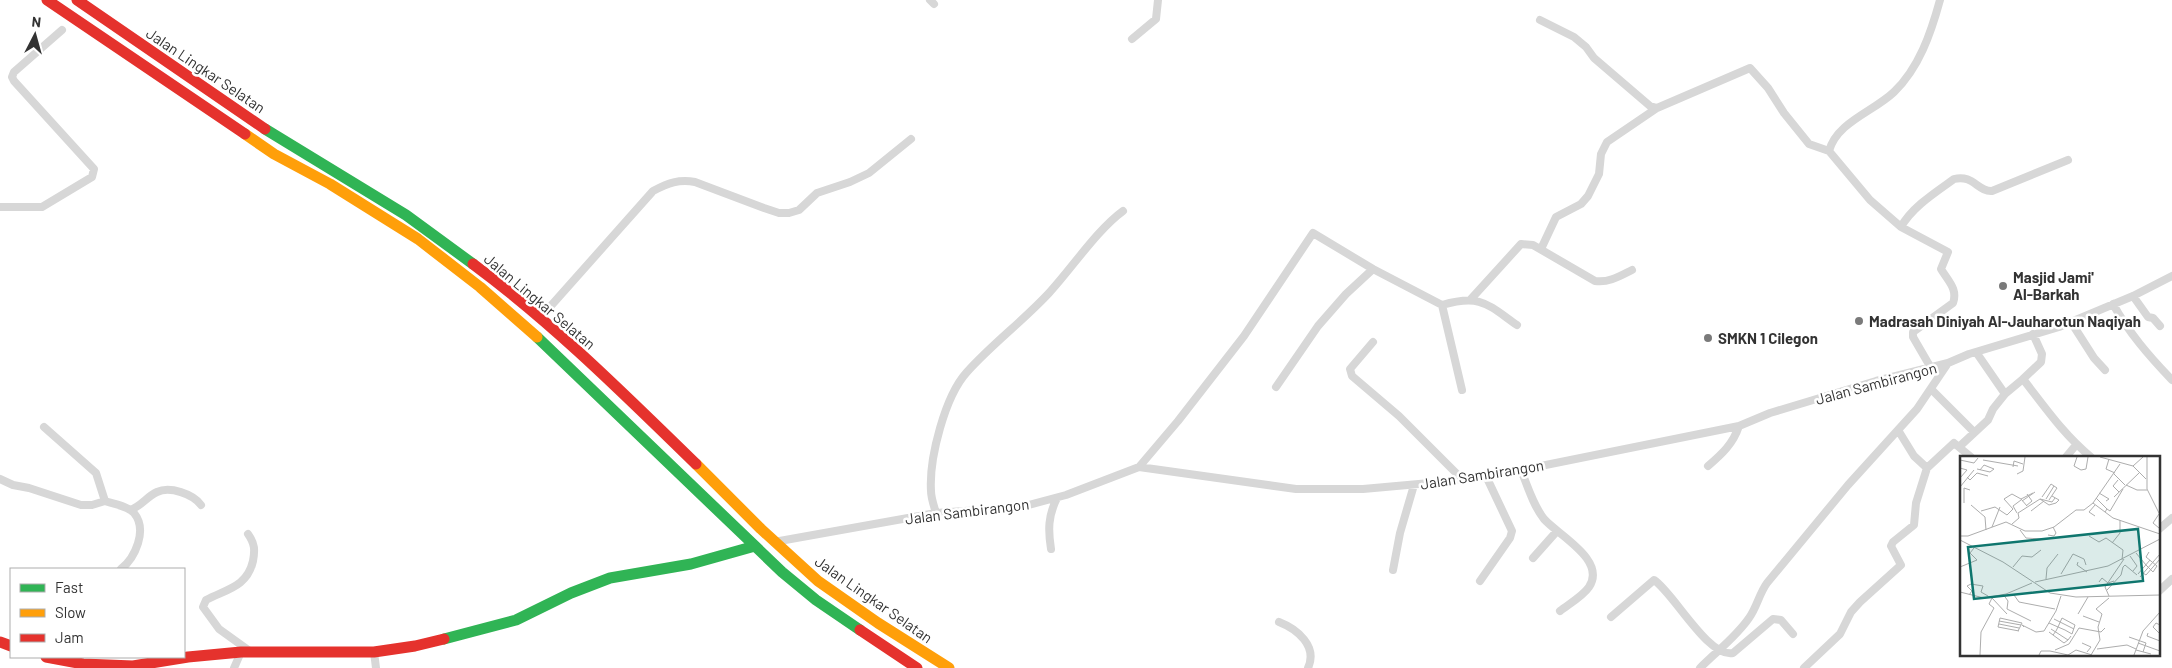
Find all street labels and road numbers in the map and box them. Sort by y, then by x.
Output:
street label: Jalan Lingkar Selatan [143,24,269,116]
street label: Jalan Lingkar Selatan [481,249,599,353]
street label: Jalan Sambirangon [1813,358,1939,408]
street label: Jalan Sambirangon [1419,455,1545,493]
street label: Jalan Sambirangon [904,494,1030,528]
street label: Jalan Lingkar Selatan [812,552,936,646]

